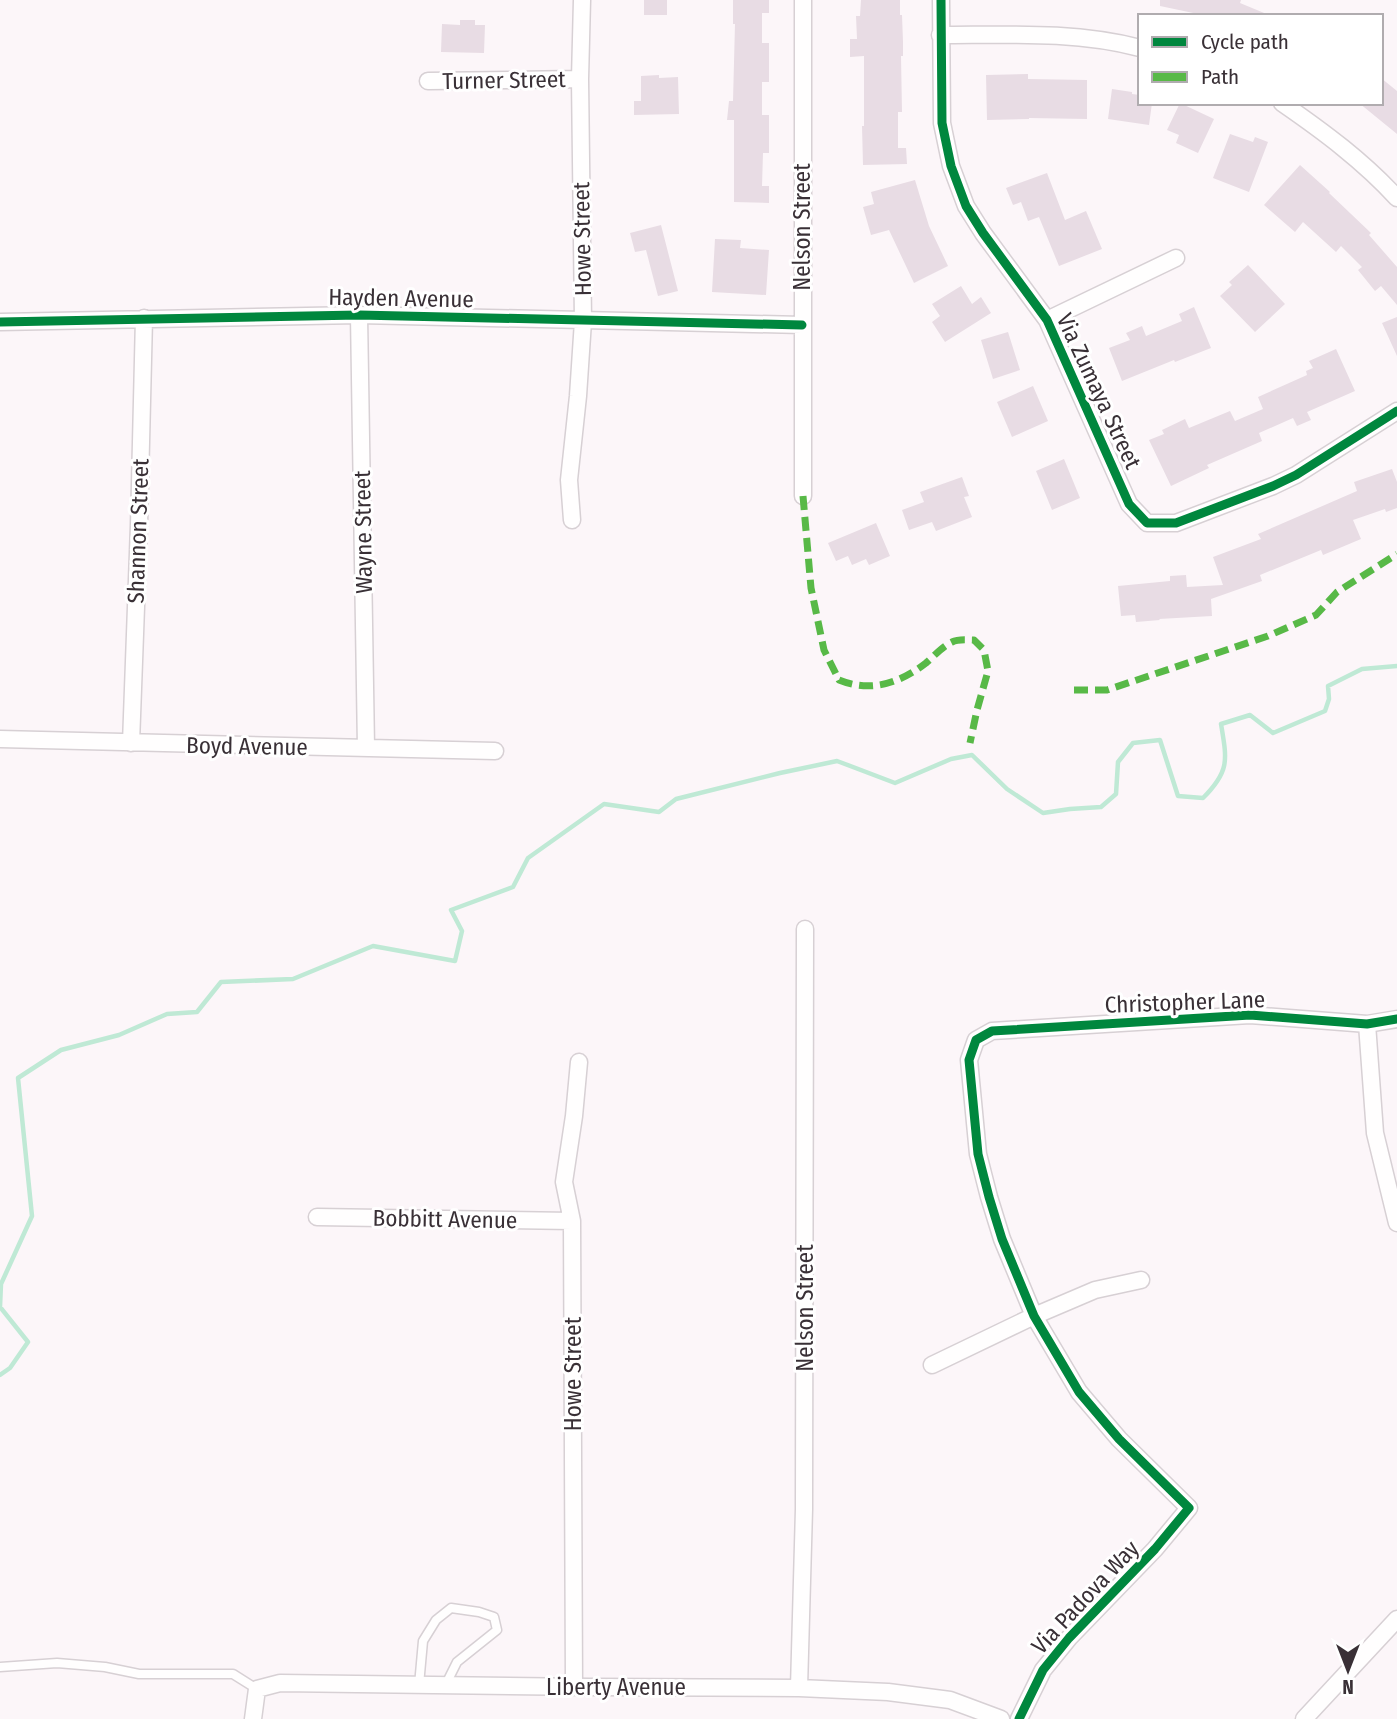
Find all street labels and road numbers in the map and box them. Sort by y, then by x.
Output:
street label: Turner Street [442,65,566,95]
street label: Nelson Street [788,163,816,291]
street label: Howe Street [567,181,597,296]
street label: Hayden Avenue [328,283,474,313]
street label: Via Zumaya Street [1051,309,1147,474]
street label: Shannon Street [121,457,155,604]
street label: Wayne Street [348,470,378,594]
street label: Boyd Avenue [186,731,308,761]
street label: Christopher Lane [1104,985,1266,1019]
street label: Bobbitt Avenue [373,1204,517,1234]
street label: Nelson Street [791,1244,819,1372]
street label: Howe Street [559,1316,587,1431]
street label: Via Padova Way [1025,1534,1145,1660]
street label: Liberty Avenue [546,1673,686,1701]

